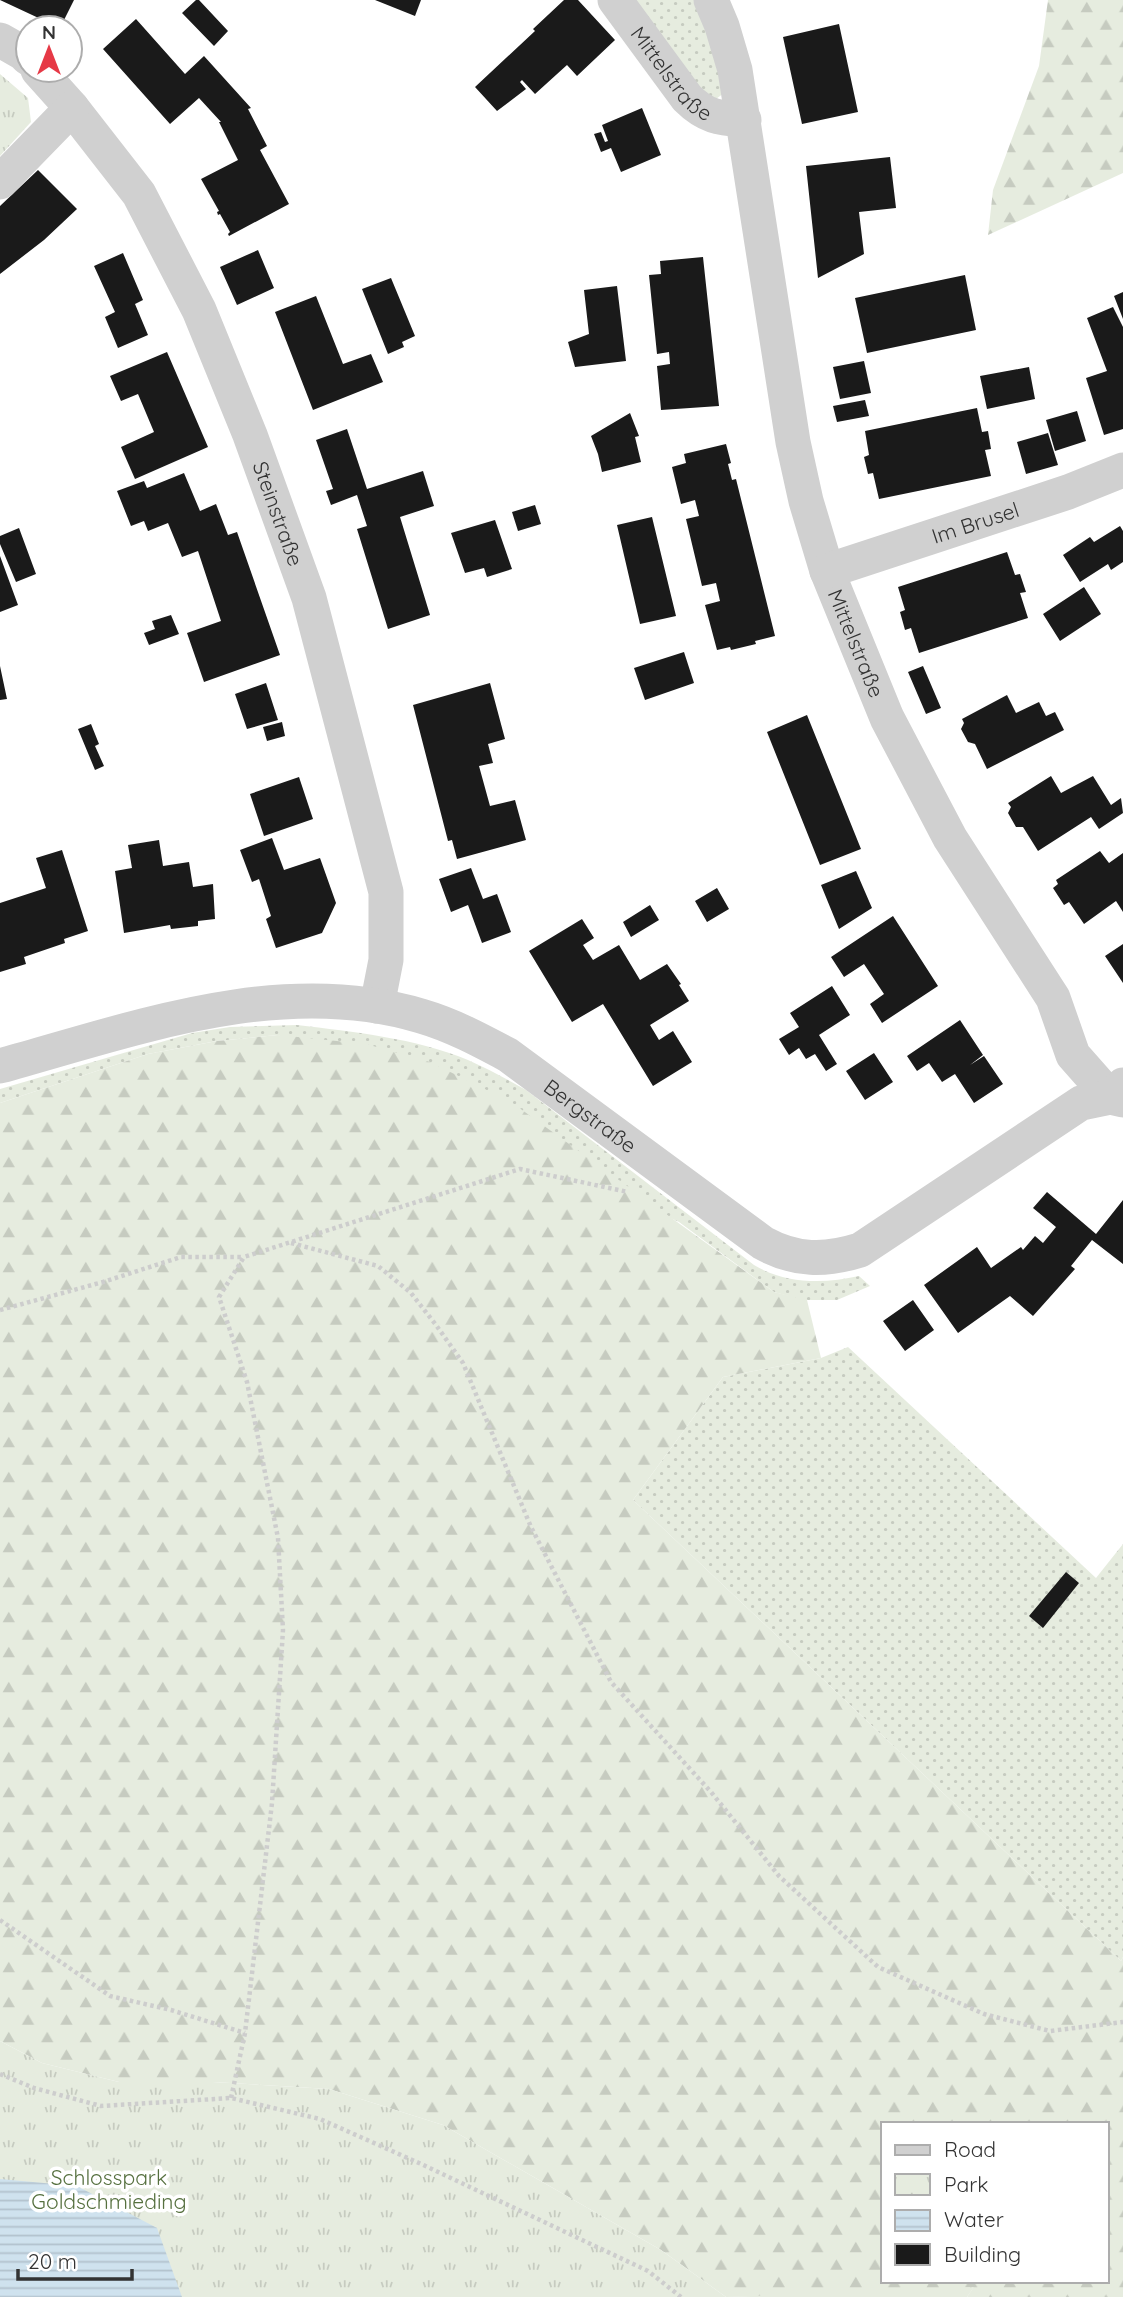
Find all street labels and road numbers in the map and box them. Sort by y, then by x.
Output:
street label: Mittelstraße [626,21,716,126]
street label: Steinstraße [248,457,309,569]
street label: Im Brusel [928,496,1022,549]
street label: Mittelstraße [823,585,890,701]
street label: Bergstraße [539,1073,642,1158]

